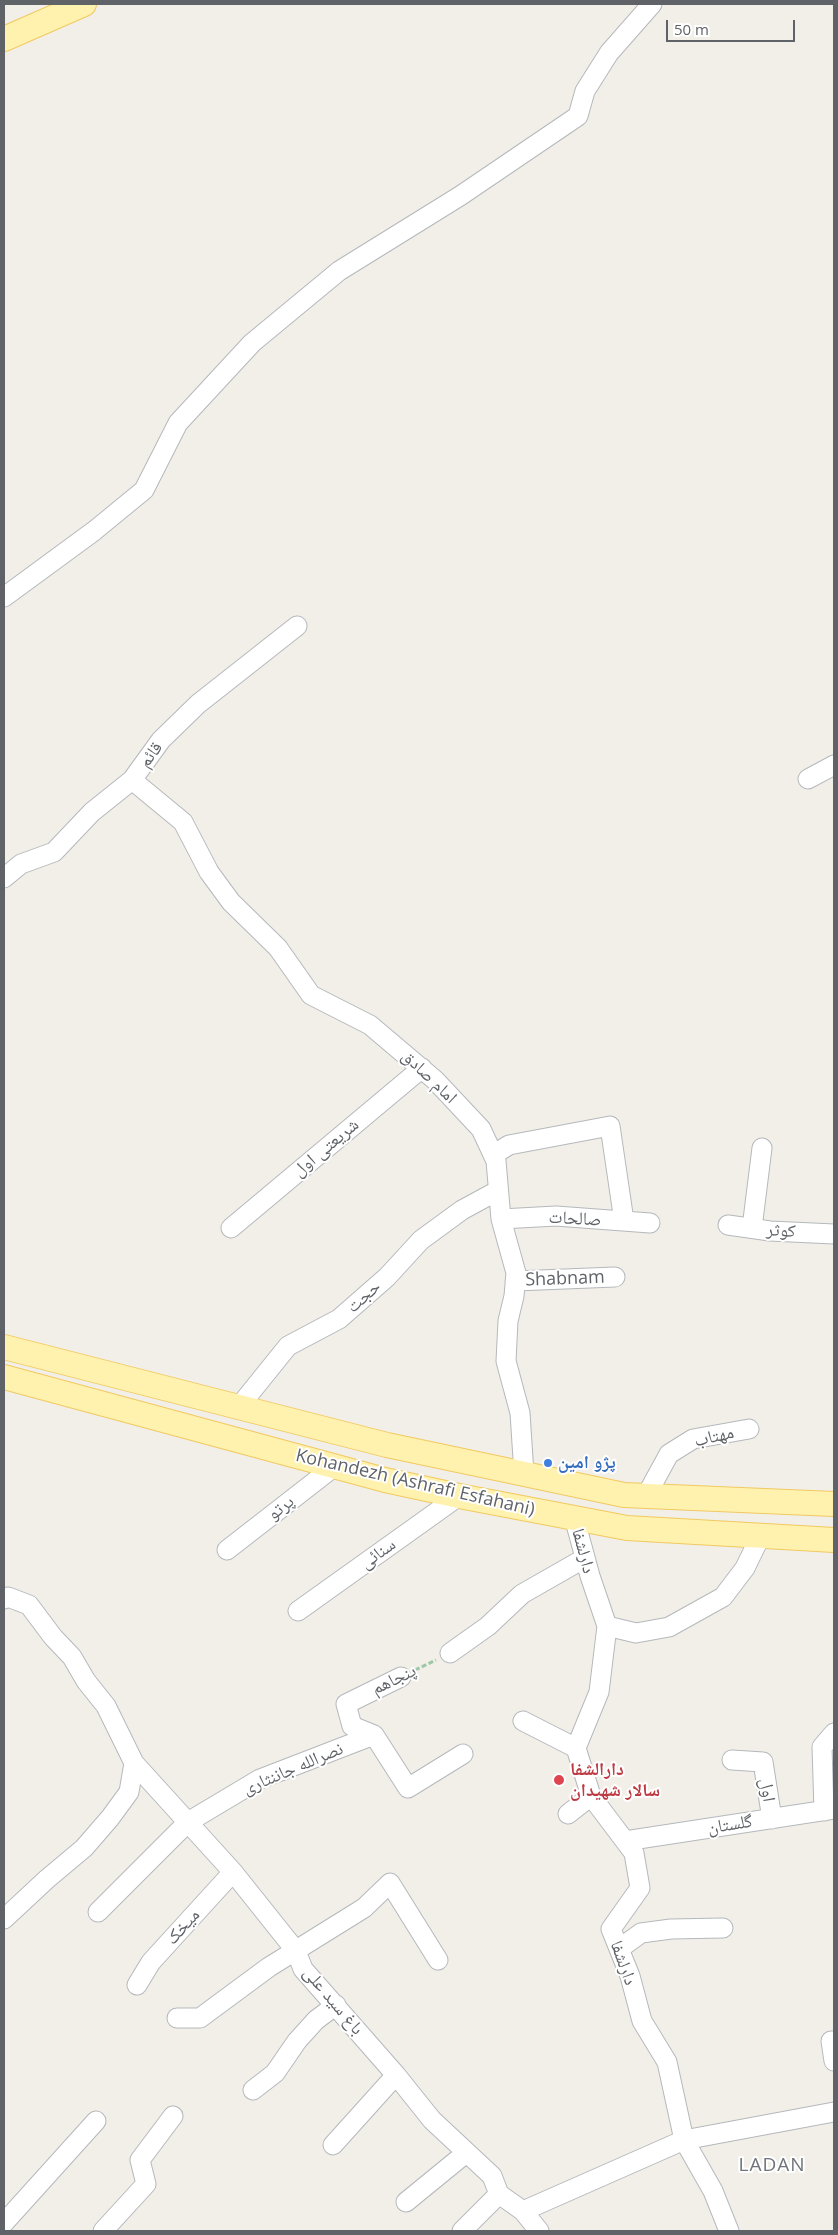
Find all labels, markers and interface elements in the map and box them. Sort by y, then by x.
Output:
scale bar [668,10,797,42]
text: 50 m [674,19,709,39]
street label: قائم [134,738,168,772]
street label: امام صادق [397,1046,461,1108]
street label: شریعتی اول [289,1114,363,1182]
street label: صالحات [548,1207,602,1231]
street label: کوثر [766,1219,796,1243]
street label: Shabnam [525,1267,605,1291]
street label: حجت [343,1276,385,1318]
street label: مهتاب [692,1422,736,1452]
street label: Kohandezh (Ashrafi Esfahani) [293,1445,537,1521]
place label: پژو امین [558,1452,616,1474]
marker: پژو امین [542,1457,554,1469]
street label: پرتو [263,1491,299,1525]
street label: دارلشفا [567,1526,599,1576]
street label: سنائی [356,1534,400,1574]
street label: پنجاهم [368,1660,420,1700]
street label: نصرالله جاننثاری [240,1738,346,1800]
place label: دارالشفا سالار شهیدان [570,1759,660,1802]
marker: دارالشفا سالار شهیدان [552,1773,566,1787]
street label: اول [755,1777,779,1803]
street label: گلستان [706,1811,754,1839]
street label: میخک [161,1905,205,1949]
street label: دارلشفا [605,1938,641,1988]
street label: باغ سید علی [298,1962,368,2040]
district label: LADAN [738,2155,806,2177]

